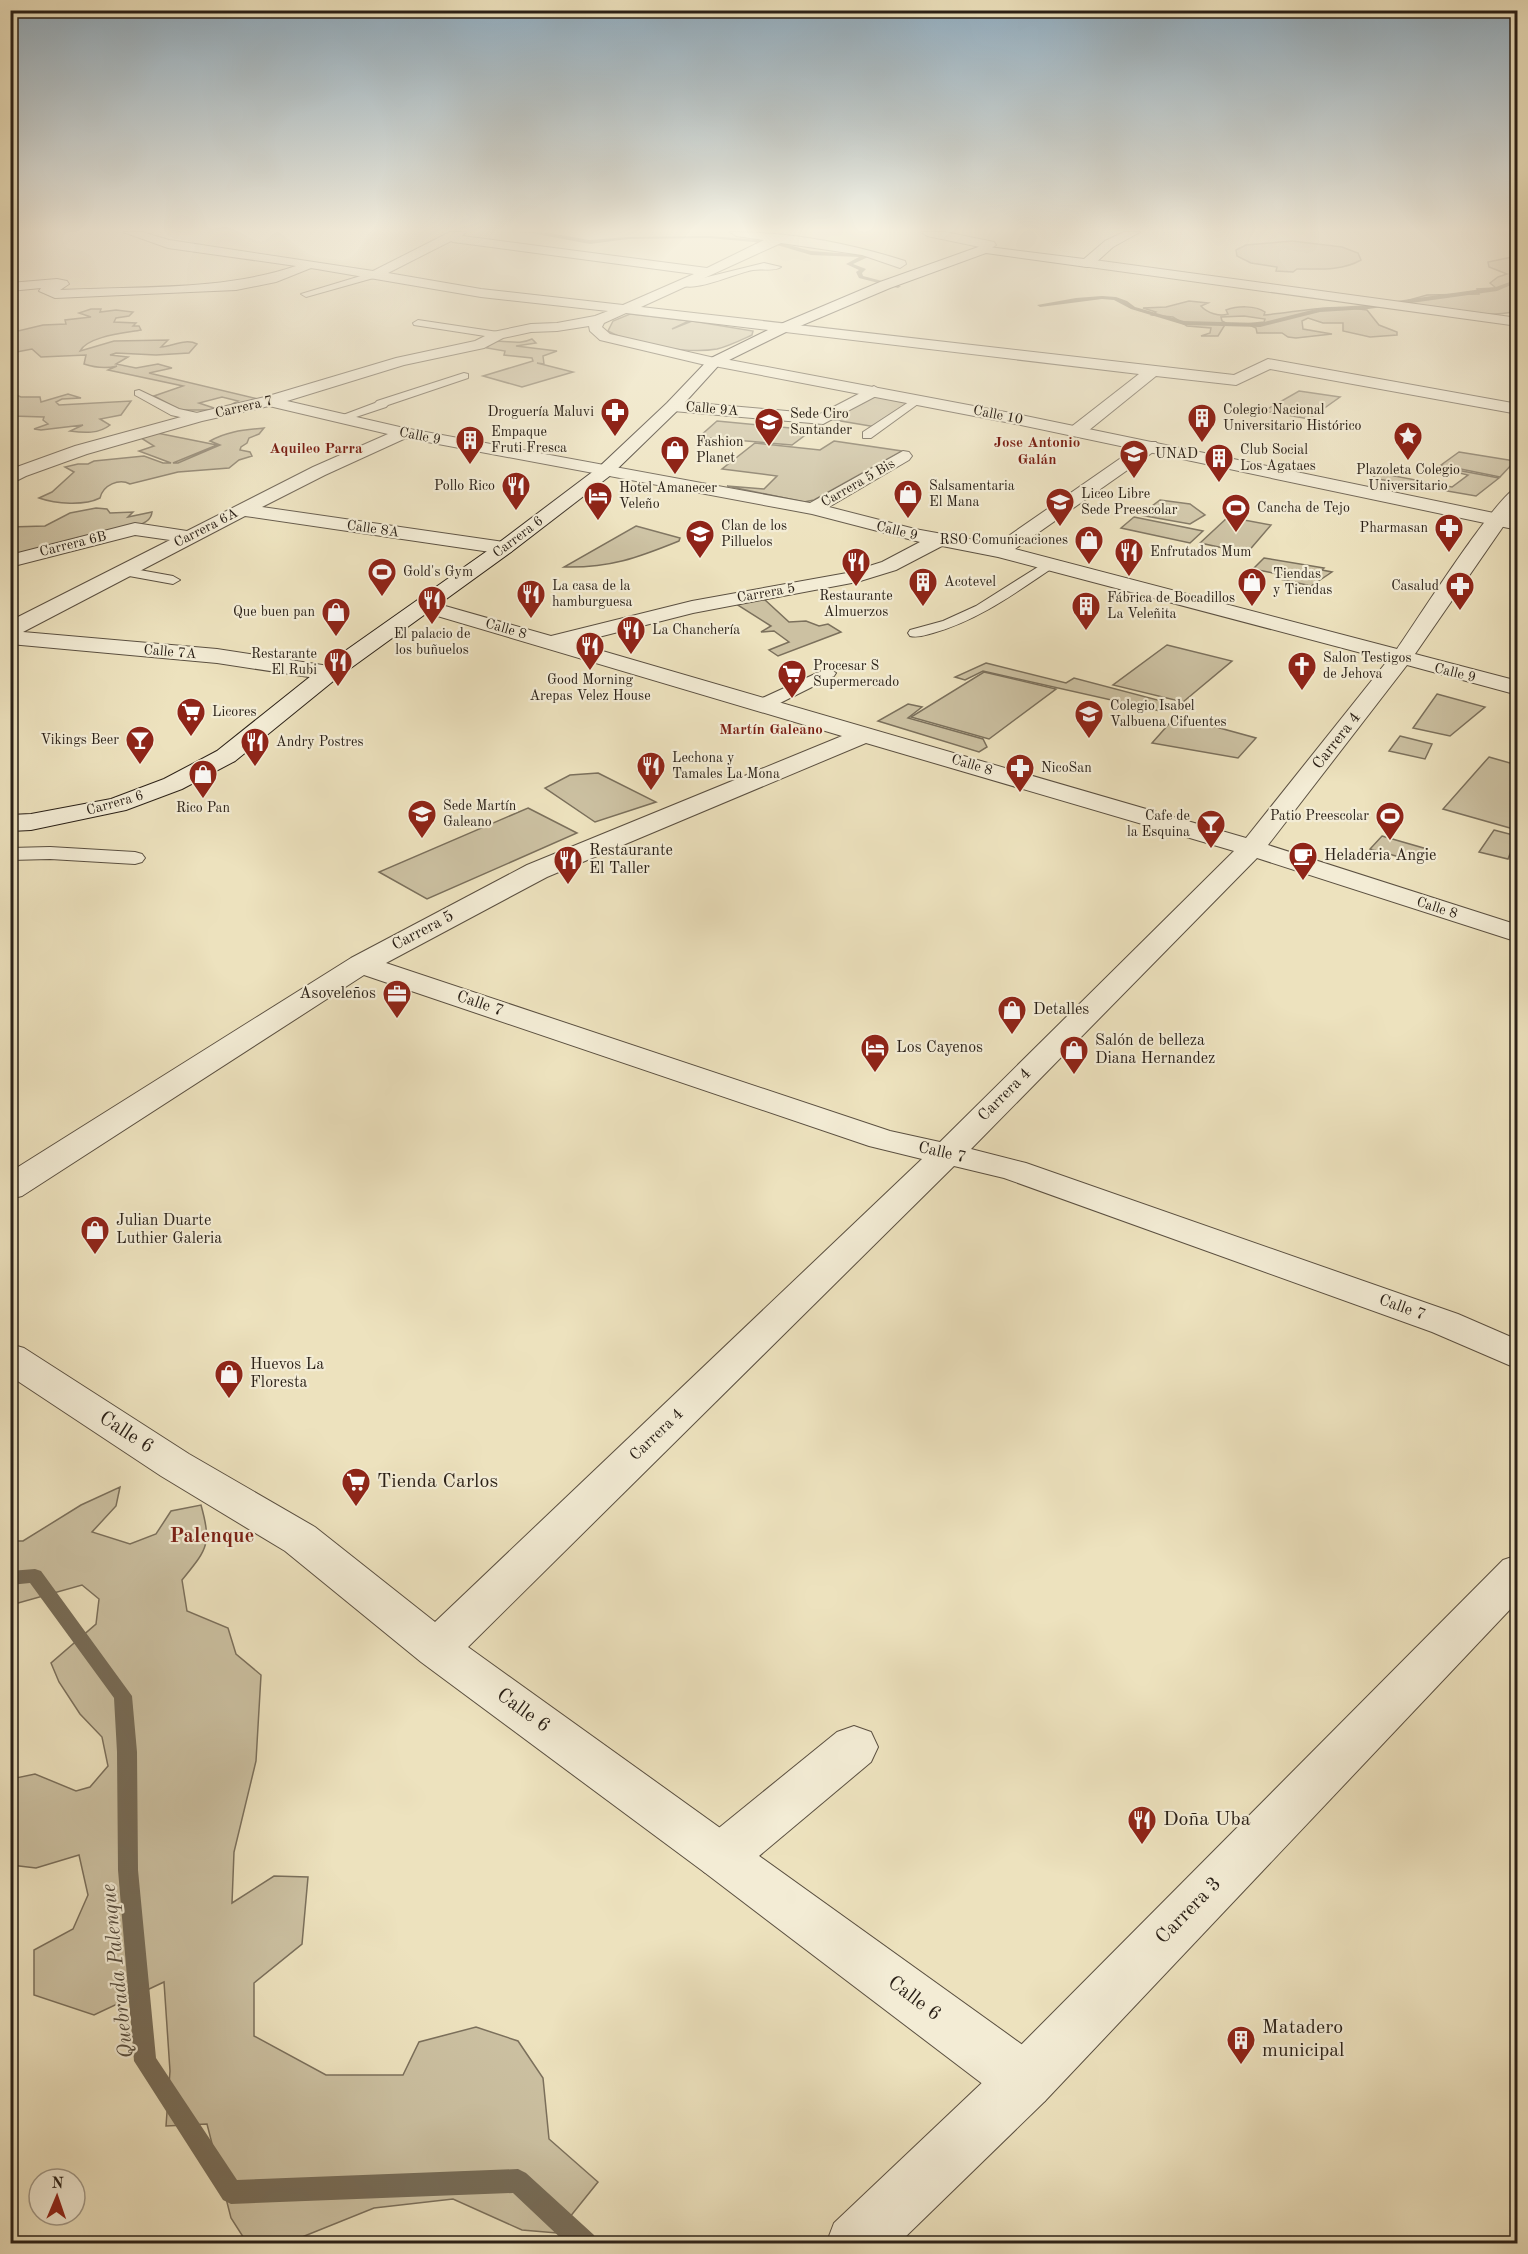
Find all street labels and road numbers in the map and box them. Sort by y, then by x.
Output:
street label: Carrera 7 [214,394,274,420]
street label: Calle 9A [685,400,739,418]
street label: Calle 10 [972,403,1024,427]
street label: Calle 9 [398,425,442,447]
street label: Carrera 5 Bis [819,456,897,510]
street label: Carrera 6A [172,506,240,550]
street label: Carrera 6 [490,514,546,560]
street label: Calle 8A [346,518,401,540]
street label: Calle 9 [875,519,919,543]
street label: Carrera 6B [38,529,108,559]
street label: Carrera 5 [736,581,796,605]
street label: Calle 8 [484,616,528,642]
street label: Calle 7A [143,643,197,661]
street label: Calle 9 [1433,661,1477,685]
street label: Carrera 4 [1310,710,1364,772]
street label: Calle 8 [950,752,994,778]
street label: Carrera 6 [85,788,145,818]
street label: Calle 8 [1415,895,1459,921]
street label: Carrera 5 [390,908,456,954]
street label: Calle 7 [455,989,505,1019]
street label: Carrera 4 [976,1066,1034,1124]
street label: Calle 7 [917,1140,967,1166]
street label: Calle 7 [1377,1292,1427,1324]
street label: Carrera 4 [627,1406,687,1464]
street label: Calle 6 [95,1408,157,1458]
street label: Calle 6 [493,1685,553,1737]
street label: Carrera 3 [1153,1874,1225,1948]
street label: Calle 6 [884,1973,944,2025]

